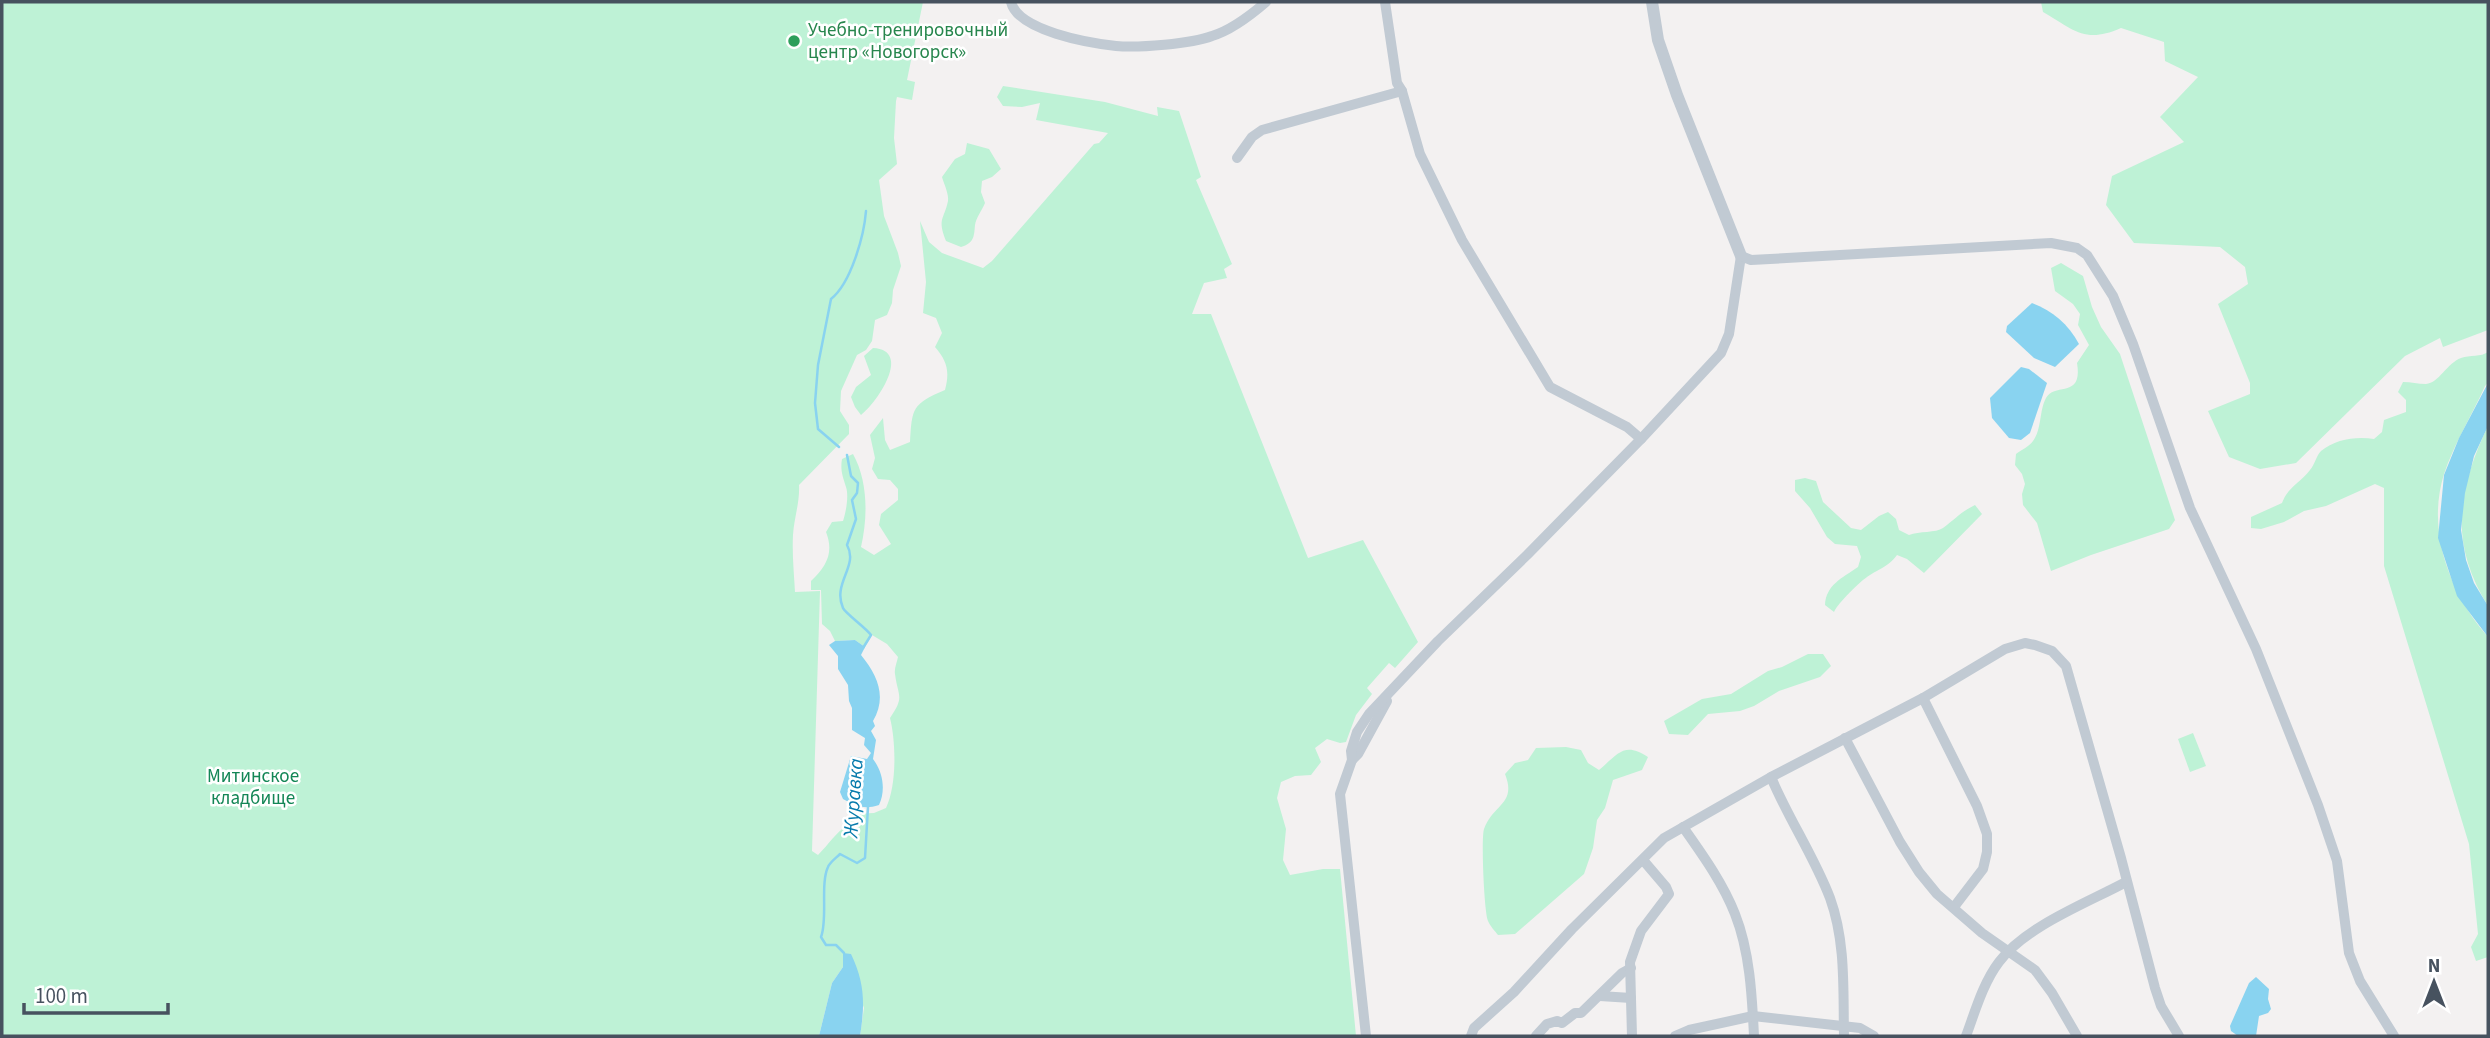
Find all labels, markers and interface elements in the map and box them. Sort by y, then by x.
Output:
place label: Учебно-тренировочный центр «Новогорск» [808,17,1008,66]
marker: Учебно-тренировочный центр «Новогорск» [786,33,802,49]
water label: Журавка [835,757,871,840]
park label: Митинское кладбище [207,763,299,812]
north arrow [2399,947,2469,1017]
text: N [2428,953,2440,980]
scale bar [24,972,168,1016]
text: 100 m [35,981,88,1011]

